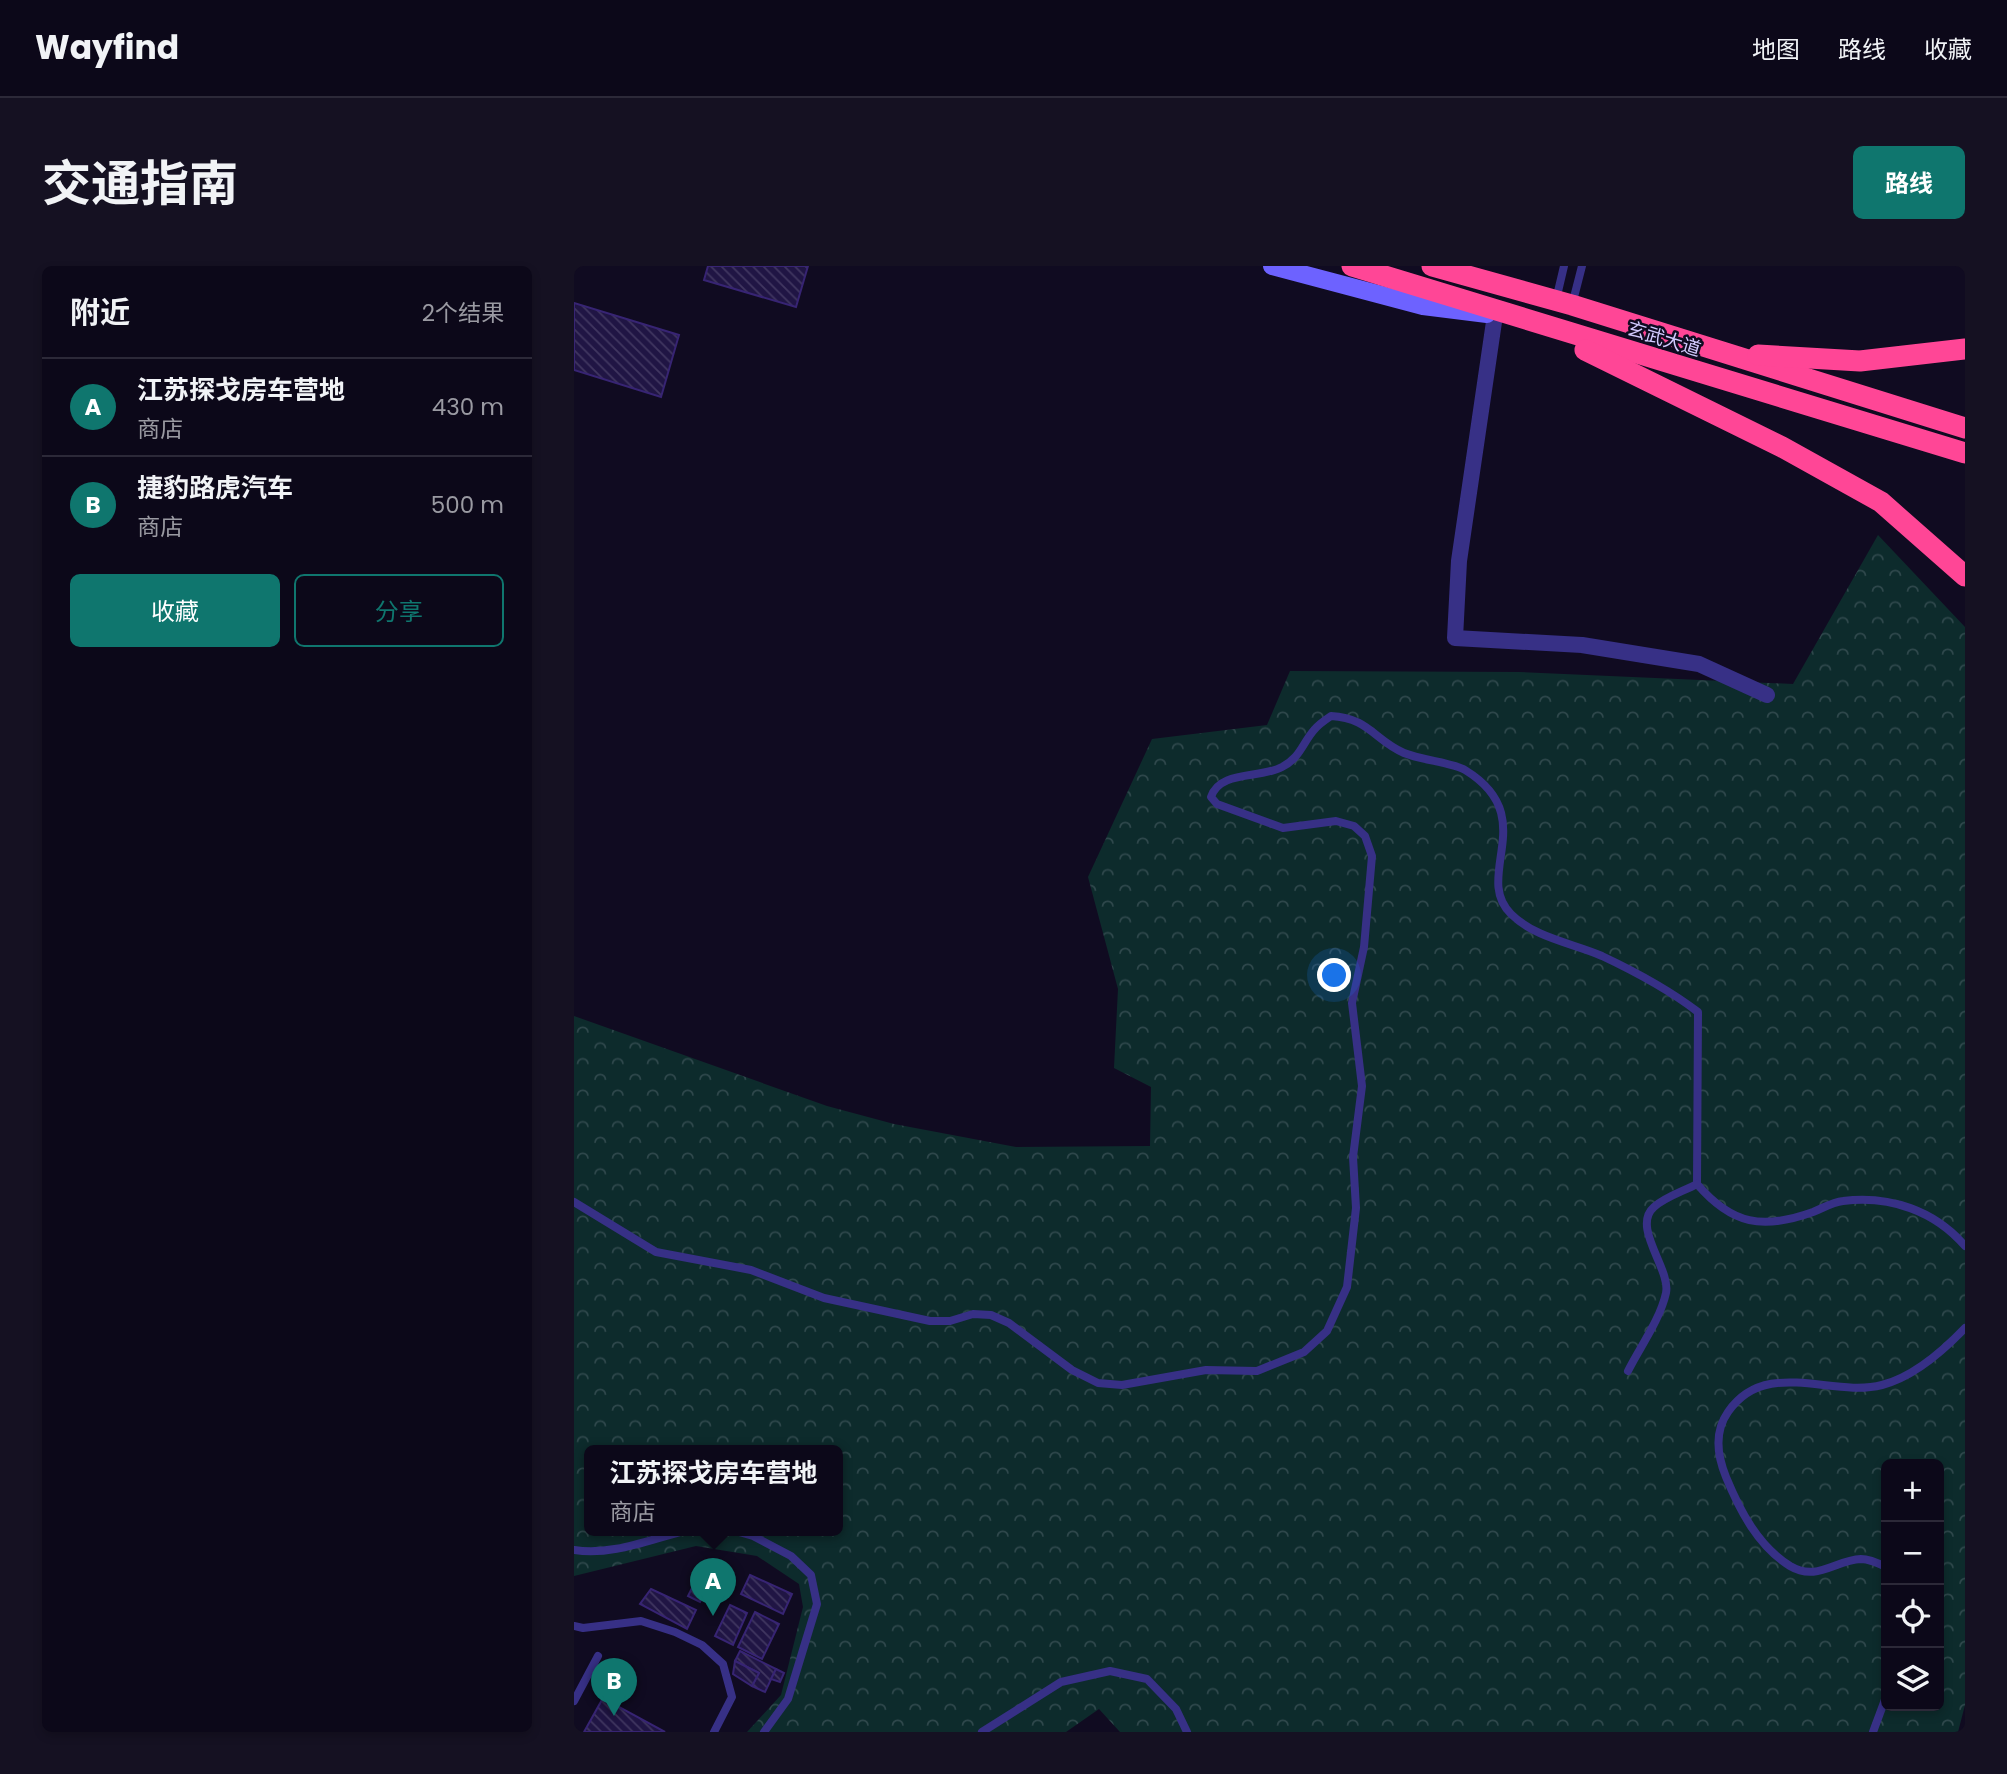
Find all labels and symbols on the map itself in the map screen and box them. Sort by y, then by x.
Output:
street label: 玄武大道 [1624,315,1704,363]
your location [1317,958,1351,992]
pin: A [690,1558,736,1616]
pin: B [591,1658,637,1716]

